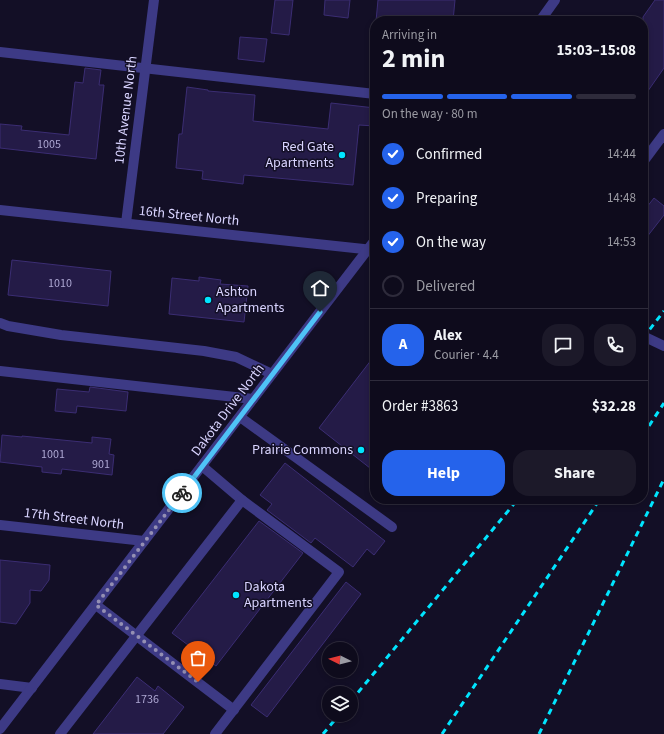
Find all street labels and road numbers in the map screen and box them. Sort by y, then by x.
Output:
street label: 10th Avenue North [109,55,143,165]
street label: 16th Street North [138,201,240,231]
street label: Dakota Drive North [187,360,269,460]
street label: 17th Street North [23,503,125,535]

